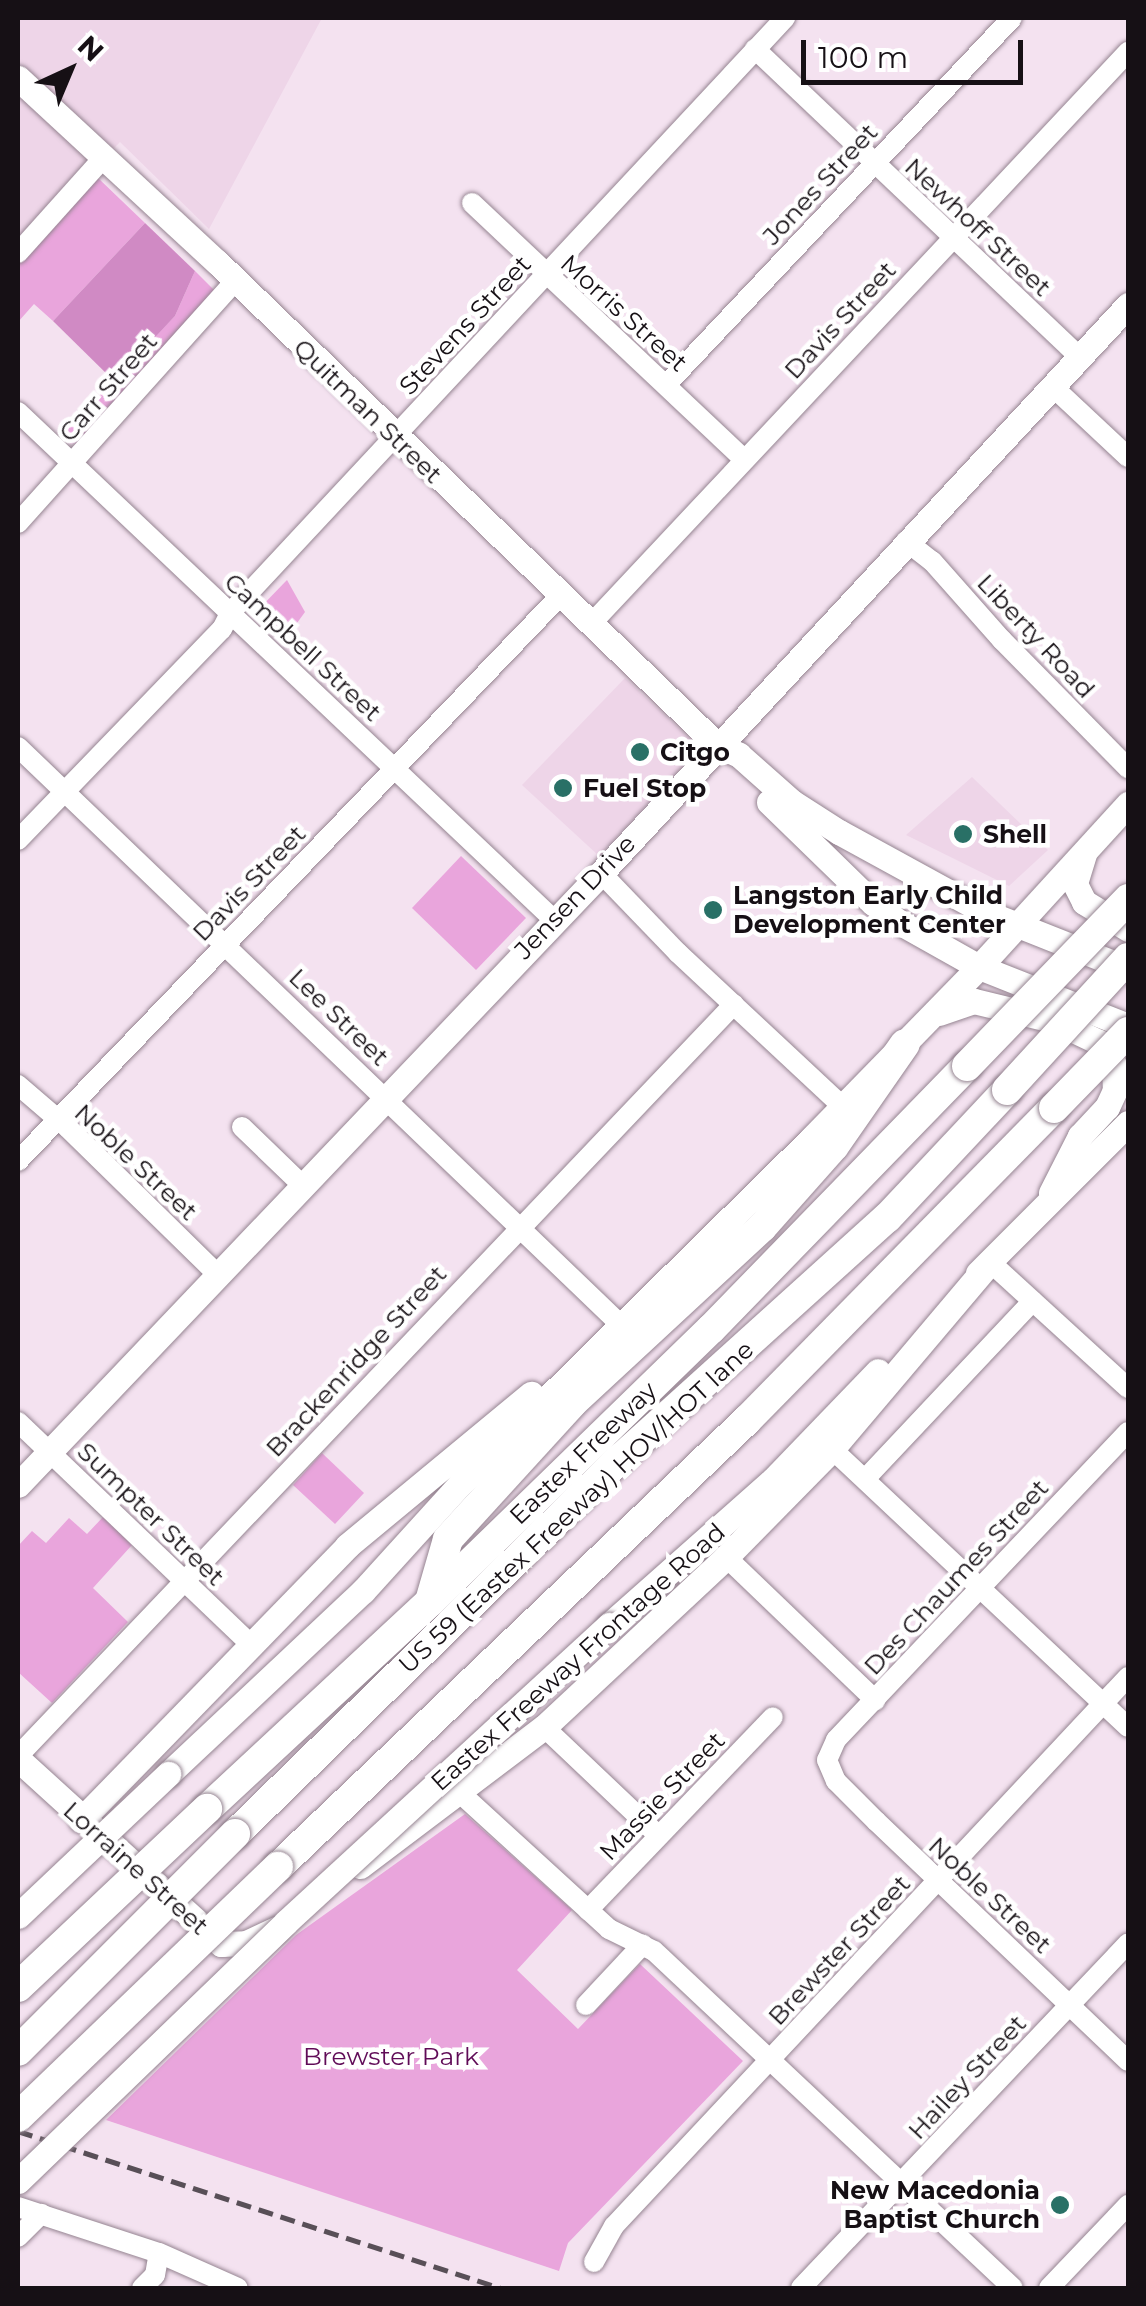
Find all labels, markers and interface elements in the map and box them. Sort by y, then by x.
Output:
north arrow [20,20,120,120]
scale bar [806,20,1028,82]
text: N [71,28,111,69]
text: 100 m [818,39,908,76]
street label: Jones Street [756,117,884,251]
street label: Newhoff Street [899,152,1057,302]
street label: Morris Street [554,248,694,378]
street label: Stevens Street [393,249,537,401]
street label: Davis Street [778,255,902,385]
street label: Carr Street [53,326,163,448]
street label: Quitman Street [288,333,448,489]
street label: Campbell Street [218,567,388,727]
street label: Liberty Road [971,568,1101,704]
place label: Citgo [660,737,730,767]
marker: Citgo [629,741,651,763]
place label: Fuel Stop [583,773,706,803]
marker: Fuel Stop [552,777,574,799]
street label: Davis Street [186,819,312,947]
place label: Shell [983,819,1047,849]
marker: Shell [952,823,974,845]
street label: Jensen Drive [508,829,642,965]
place label: Langston Early Child Development Center [733,881,1006,940]
marker: Langston Early Child Development Center [702,899,724,921]
street label: Lee Street [283,962,395,1072]
street label: Noble Street [68,1098,204,1226]
street label: Brackenridge Street [260,1259,452,1463]
street label: US 59 (Eastex Freeway) HOV/HOT lane [392,1334,760,1680]
street label: Eastex Freeway [503,1375,663,1531]
street label: Sumpter Street [71,1436,231,1592]
street label: Des Chaumes Street [858,1473,1054,1681]
street label: Eastex Freeway Frontage Road [425,1517,731,1797]
street label: Massie Street [593,1726,731,1866]
street label: Lorraine Street [57,1795,215,1941]
street label: Noble Street [922,1831,1058,1959]
street label: Brewster Street [762,1869,916,2031]
street label: Hailey Street [902,2009,1032,2145]
park label: Brewster Park [303,2041,479,2071]
place label: New Macedonia Baptist Church [830,2176,1040,2235]
marker: New Macedonia Baptist Church [1049,2194,1071,2216]

